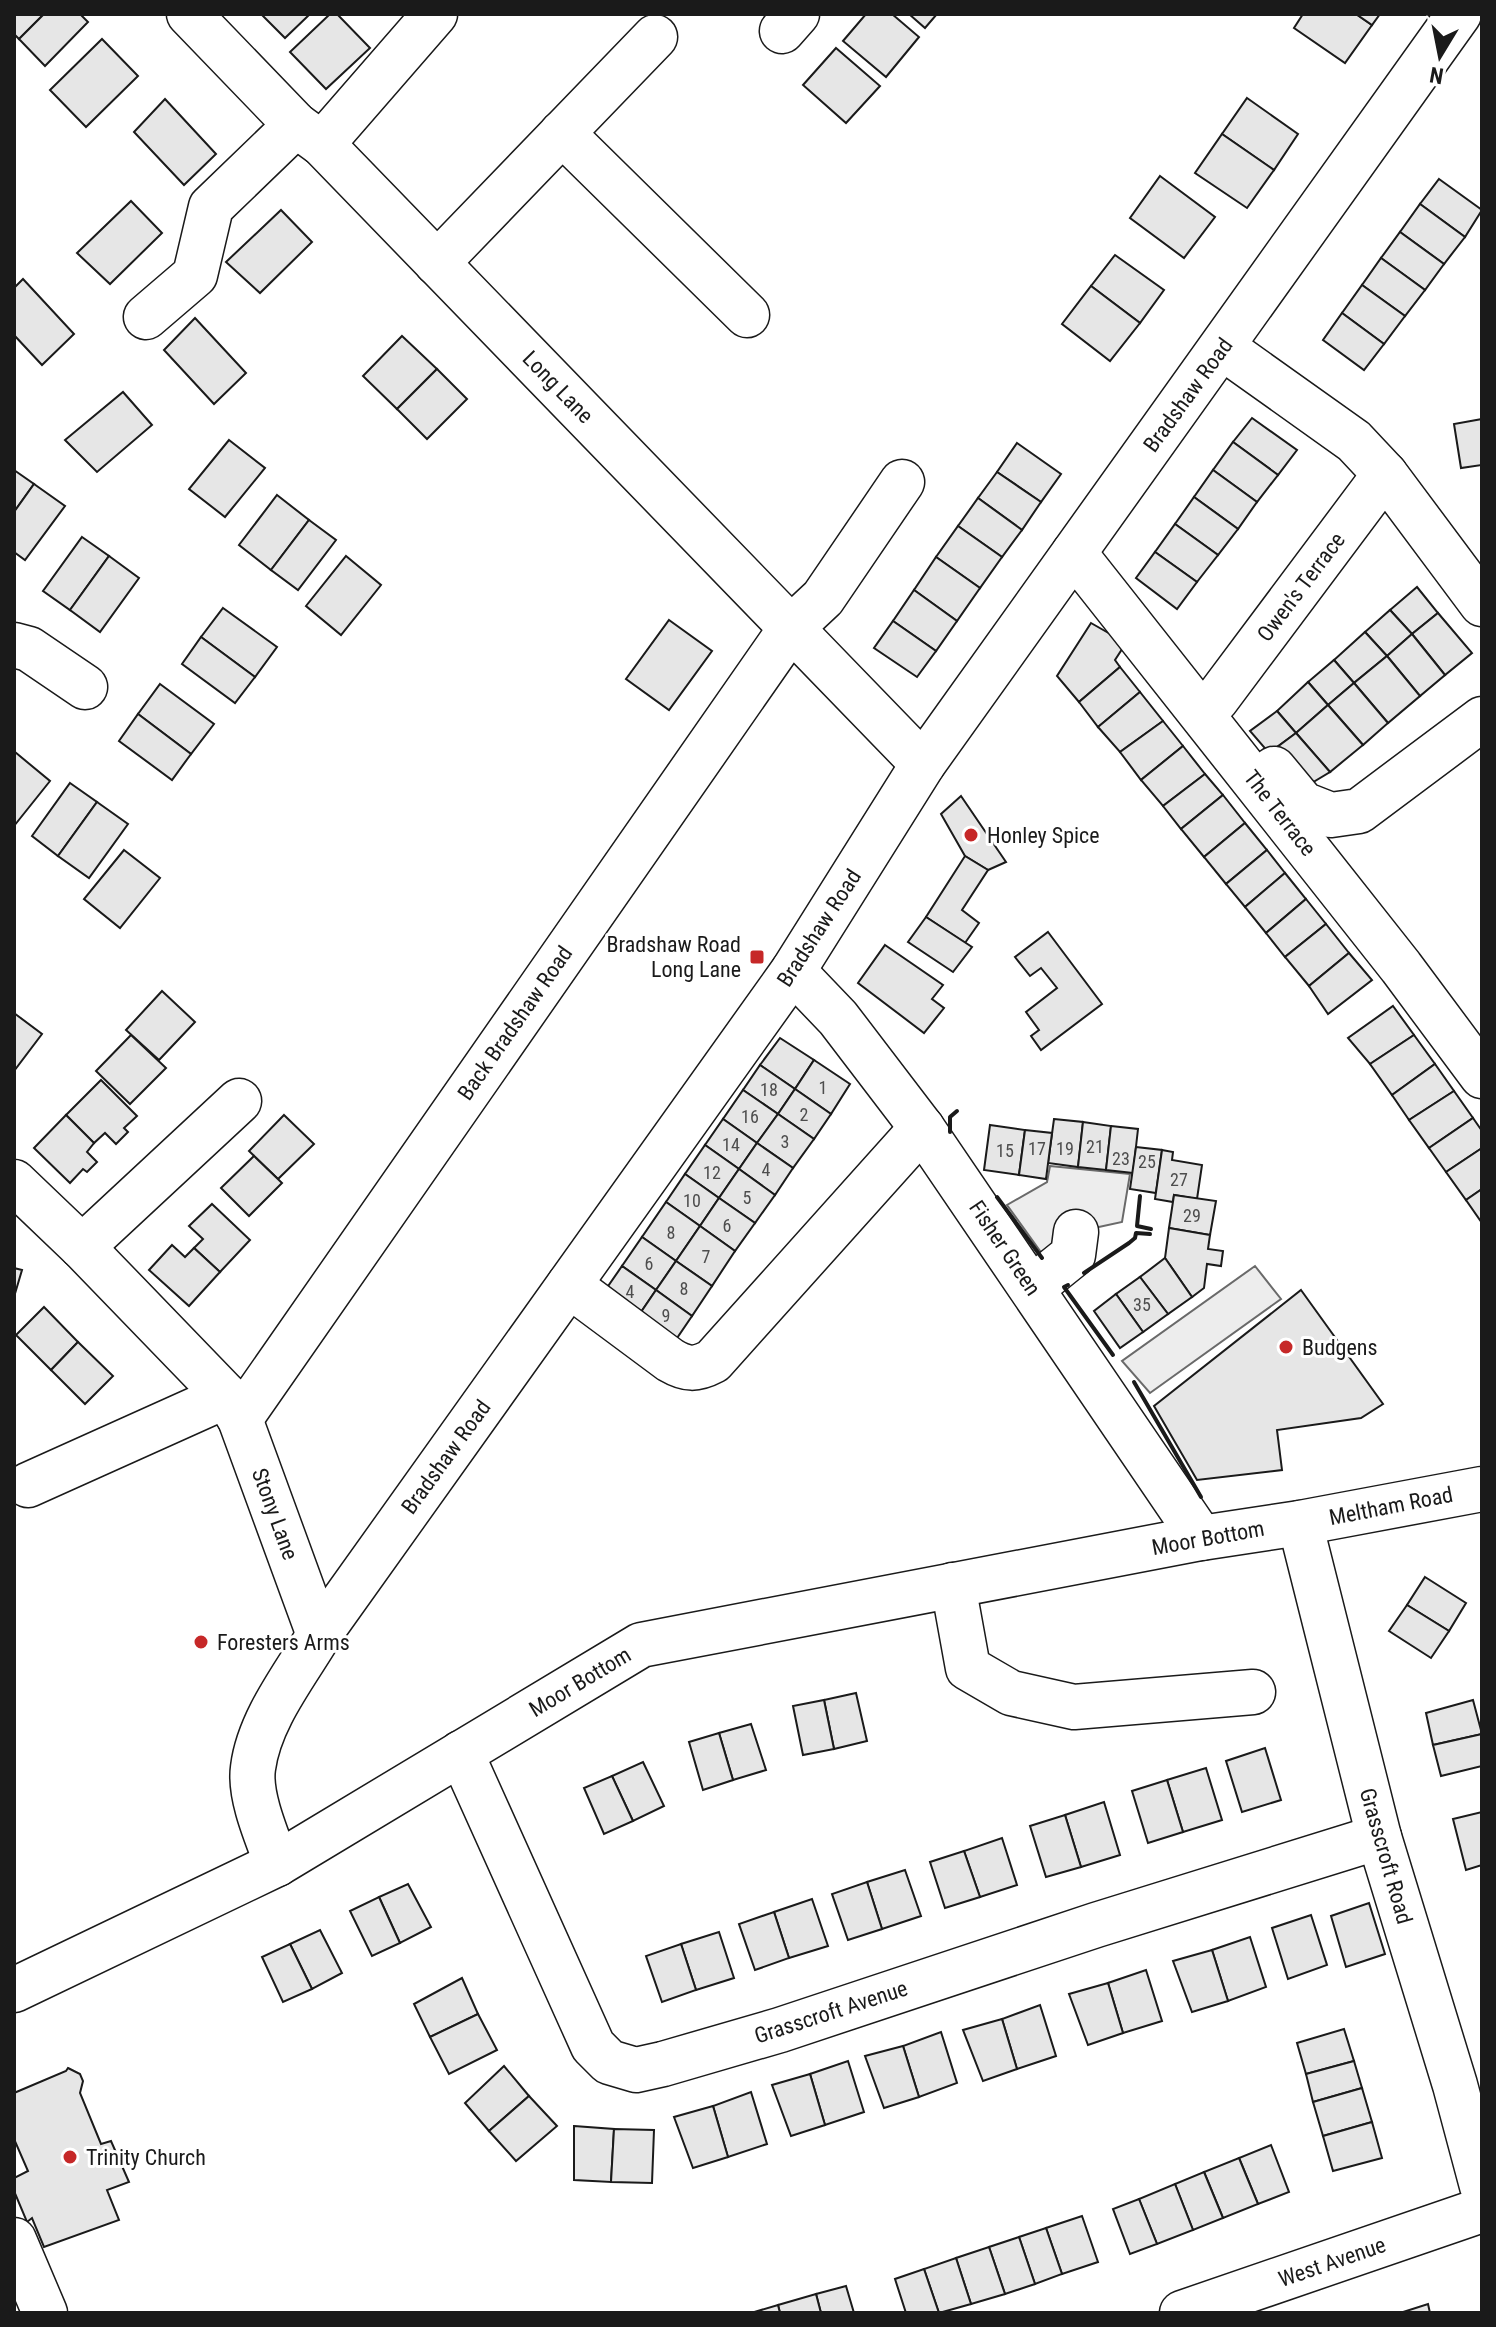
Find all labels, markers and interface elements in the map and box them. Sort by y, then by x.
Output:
north arrow [1400,16,1480,96]
text: N [1428,62,1445,89]
street label: Bradshaw Road [1138,333,1238,457]
street label: Long Lane [518,346,598,428]
street label: Owen's Terrace [1252,528,1350,646]
street label: The Terrace [1239,765,1321,861]
place label: Honley Spice [987,823,1100,848]
marker: Honley Spice [962,826,980,844]
street label: Bradshaw Road [772,865,866,991]
place label: Bradshaw Road Long Lane [607,932,741,982]
street label: Back Bradshaw Road [453,941,577,1105]
marker: Bradshaw Road Long Lane [748,948,766,966]
house number: 1 [819,1077,827,1098]
house number: 18 [760,1079,778,1100]
house number: 2 [800,1104,809,1125]
house number: 16 [741,1106,759,1127]
house number: 3 [781,1131,789,1152]
house number: 14 [722,1134,740,1155]
house number: 21 [1086,1136,1104,1157]
house number: 17 [1028,1138,1046,1159]
house number: 19 [1056,1138,1074,1159]
house number: 15 [996,1140,1014,1161]
house number: 23 [1112,1148,1130,1169]
house number: 25 [1138,1151,1156,1172]
house number: 4 [762,1159,771,1180]
house number: 12 [703,1162,721,1183]
house number: 27 [1170,1169,1188,1190]
house number: 5 [743,1187,752,1208]
house number: 10 [683,1190,701,1211]
street label: Fisher Green [964,1196,1046,1300]
house number: 29 [1183,1205,1201,1226]
house number: 6 [723,1215,731,1236]
house number: 8 [667,1222,675,1243]
house number: 7 [702,1246,711,1267]
house number: 6 [645,1253,653,1274]
house number: 8 [680,1278,688,1299]
house number: 4 [626,1281,635,1302]
house number: 35 [1133,1294,1151,1315]
house number: 9 [662,1305,670,1326]
place label: Budgens [1302,1335,1377,1360]
marker: Budgens [1277,1338,1295,1356]
street label: Bradshaw Road [396,1395,496,1519]
street label: Stony Lane [247,1465,303,1563]
street label: Meltham Road [1327,1482,1455,1530]
street label: Moor Bottom [1150,1516,1266,1560]
place label: Foresters Arms [217,1630,350,1655]
marker: Foresters Arms [192,1633,210,1651]
street label: Moor Bottom [525,1642,635,1722]
street label: Grasscroft Road [1355,1785,1417,1927]
street label: Grasscroft Avenue [751,1975,911,2049]
place label: Trinity Church [86,2145,206,2170]
marker: Trinity Church [61,2148,79,2166]
street label: West Avenue [1275,2232,1389,2292]

